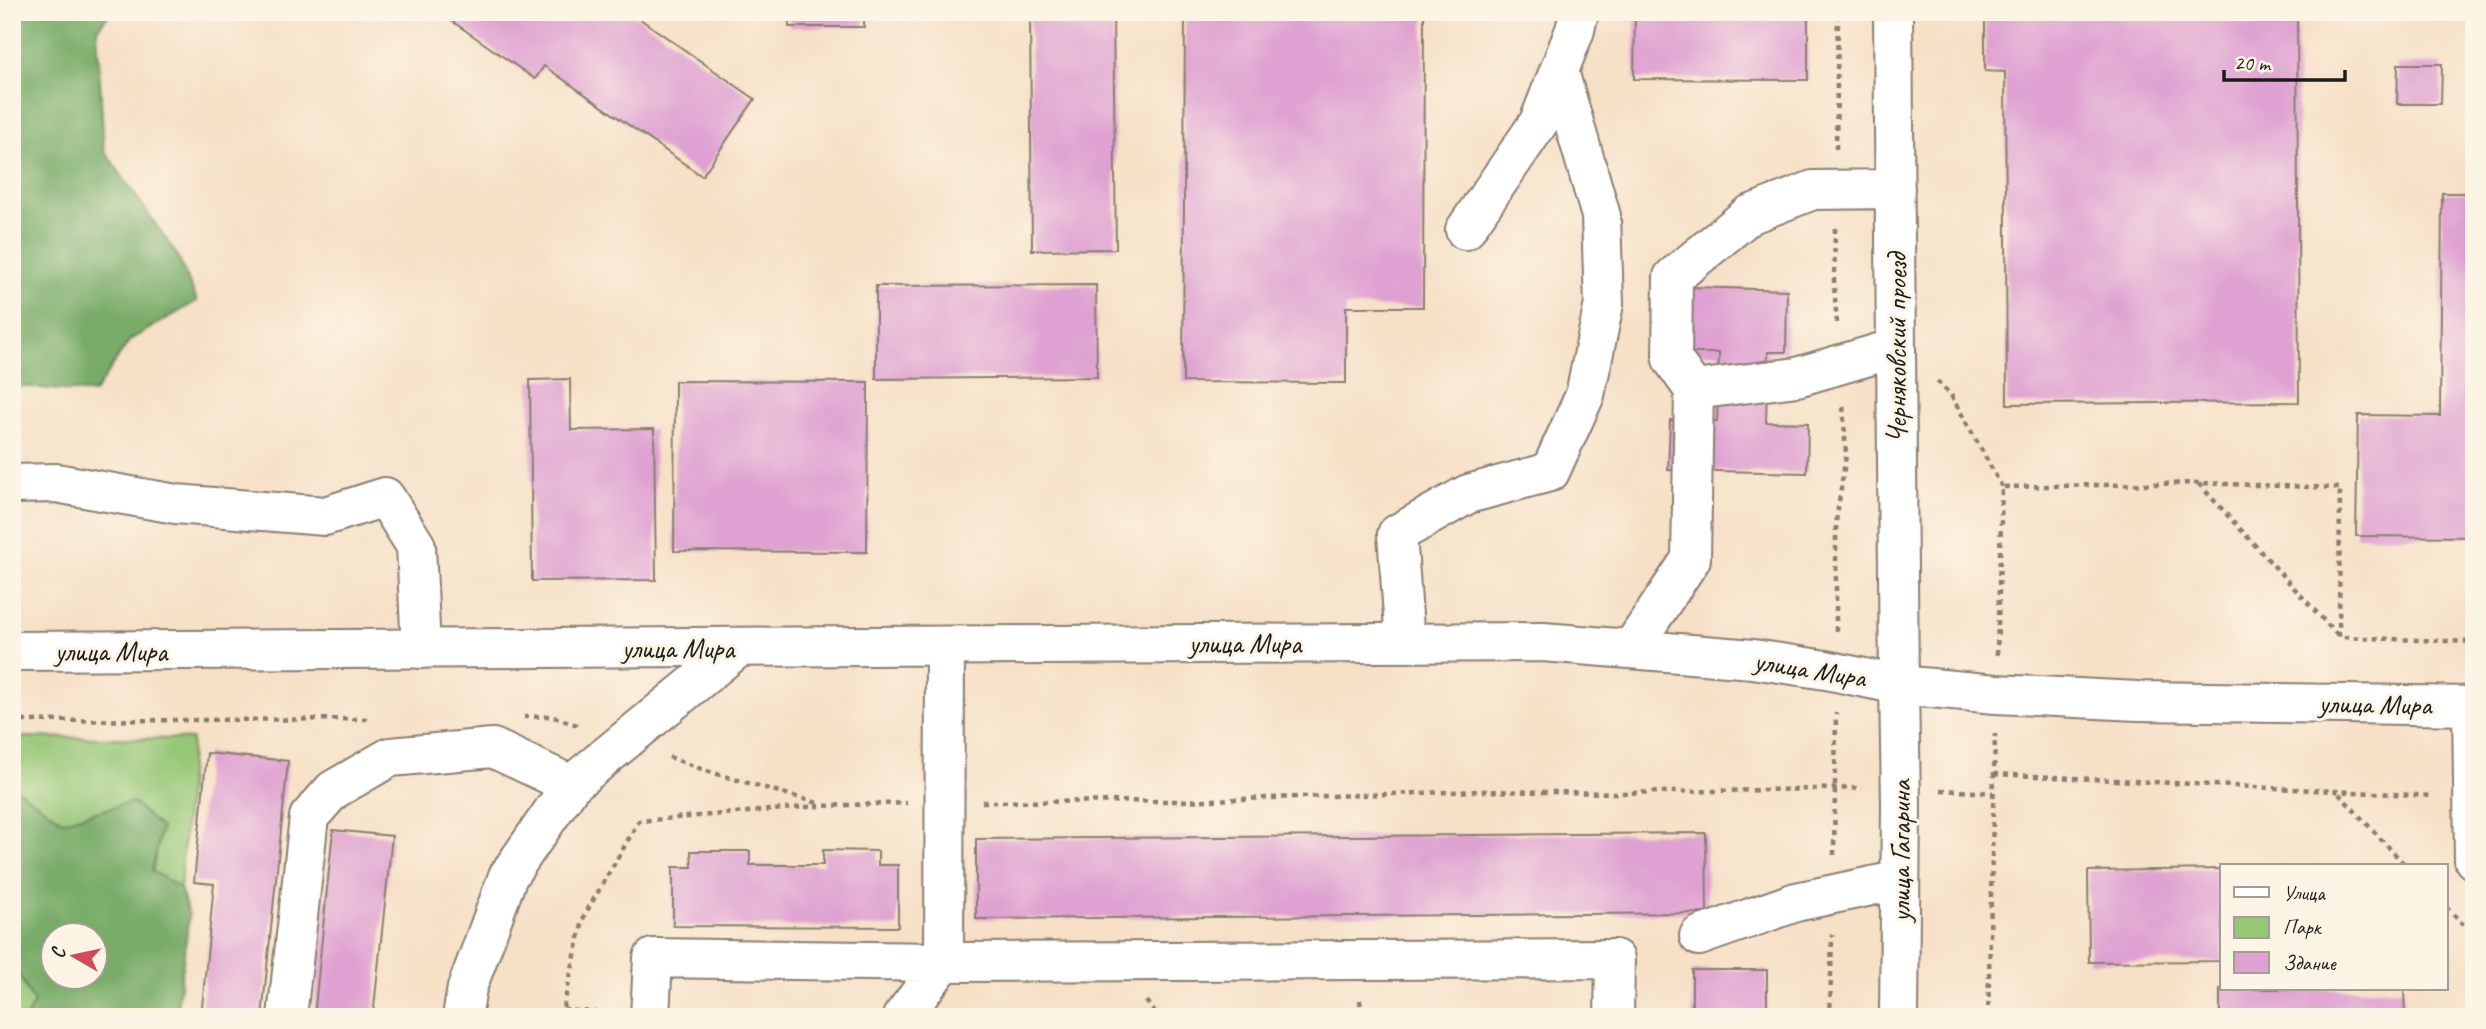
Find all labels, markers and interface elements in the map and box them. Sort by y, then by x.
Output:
scale bar [2224,38,2344,82]
text: 20 m [2234,50,2272,76]
street label: Черняковский проезд [1879,250,1914,443]
street label: улица Мира [1187,626,1303,661]
street label: улица Мира [620,631,736,666]
street label: улица Мира [53,634,169,669]
street label: улица Мира [1750,643,1870,695]
street label: улица Мира [2316,685,2433,723]
street label: улица Гагарина [1883,778,1918,924]
legend [2220,864,2448,990]
text: Улица [2283,880,2326,906]
text: Парк [2283,914,2323,940]
north arrow [38,920,108,990]
text: С [46,944,71,960]
text: Здание [2283,950,2337,976]

